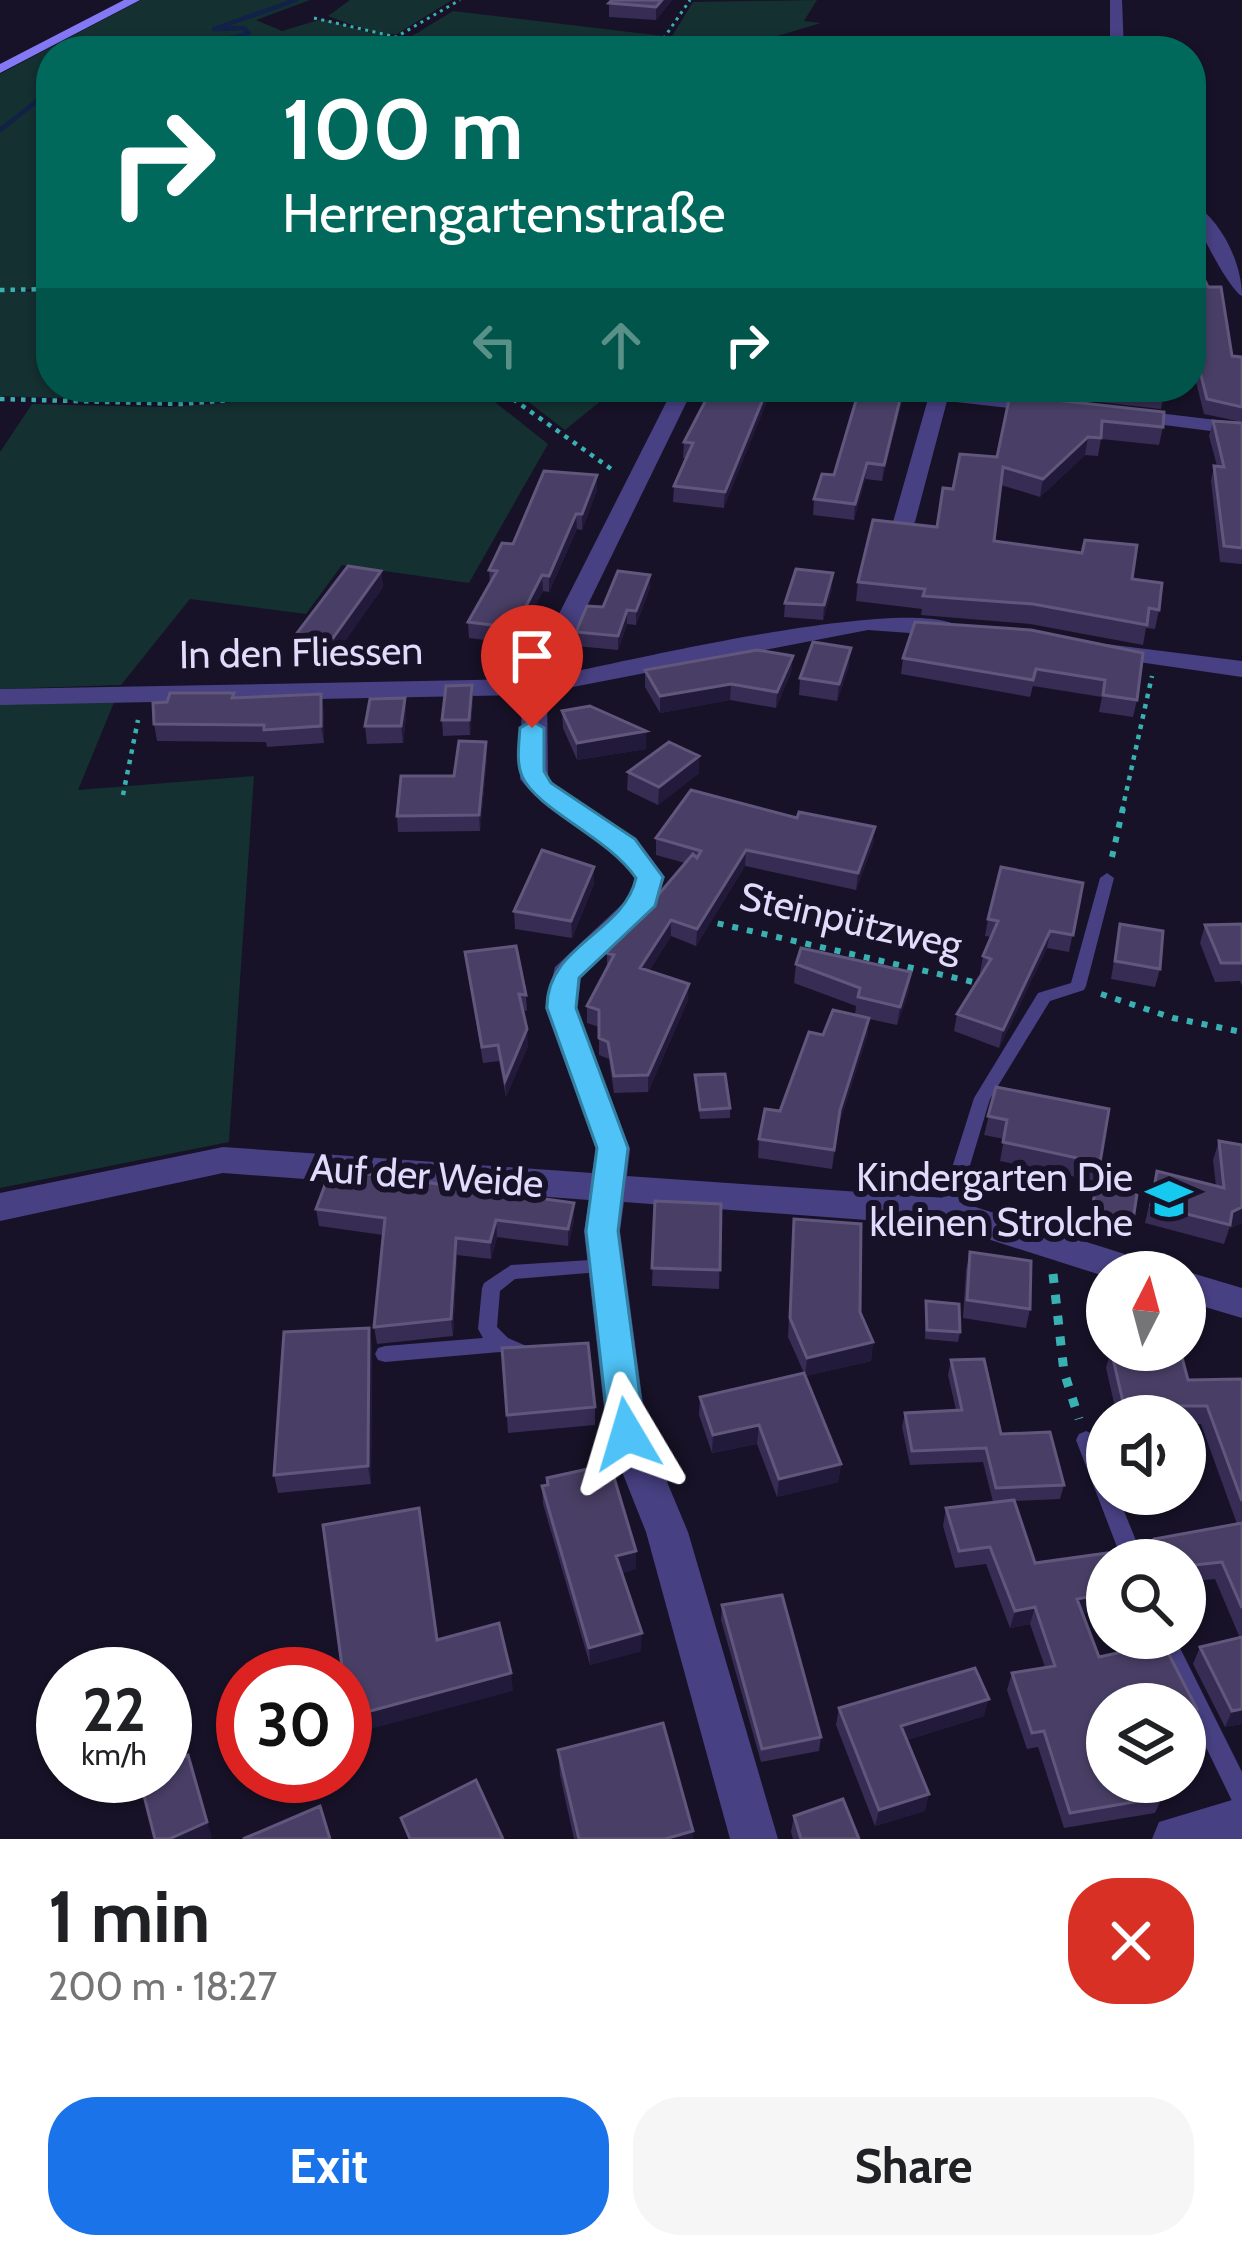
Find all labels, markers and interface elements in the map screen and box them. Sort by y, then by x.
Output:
text: 100 m [282,78,524,180]
icon: right [84,84,240,240]
text: Herrengartenstraße [282,180,726,246]
icon: left [462,312,528,378]
icon: ahead [588,312,654,378]
icon: right [714,312,780,378]
pin [481,605,583,728]
icon: arrive [499,623,565,689]
street label: In den Fliessen [178,626,424,678]
street label: Steinpützweg [735,871,967,969]
street label: Auf der Weide [309,1143,545,1207]
place label: Kindergarten Die kleinen Strolche [856,1153,1133,1246]
school or university icon: Kindergarten Die kleinen Strolche [1144,1174,1194,1224]
north arrow [1086,1251,1206,1371]
map controls [1086,1251,1206,1803]
position arrow [564,1371,690,1497]
button: sound [1086,1395,1206,1515]
button: search [1086,1539,1206,1659]
speed limit sign: 30 [216,1647,372,1803]
text: 22 [82,1673,146,1746]
button: layers [1086,1683,1206,1803]
text: km/h [81,1736,147,1773]
text: 1 min [48,1873,210,1960]
button: close [1068,1878,1194,2004]
text: 200 m · 18:27 [48,1962,277,2010]
button: Exit [48,2097,609,2235]
button: Share [633,2097,1194,2235]

